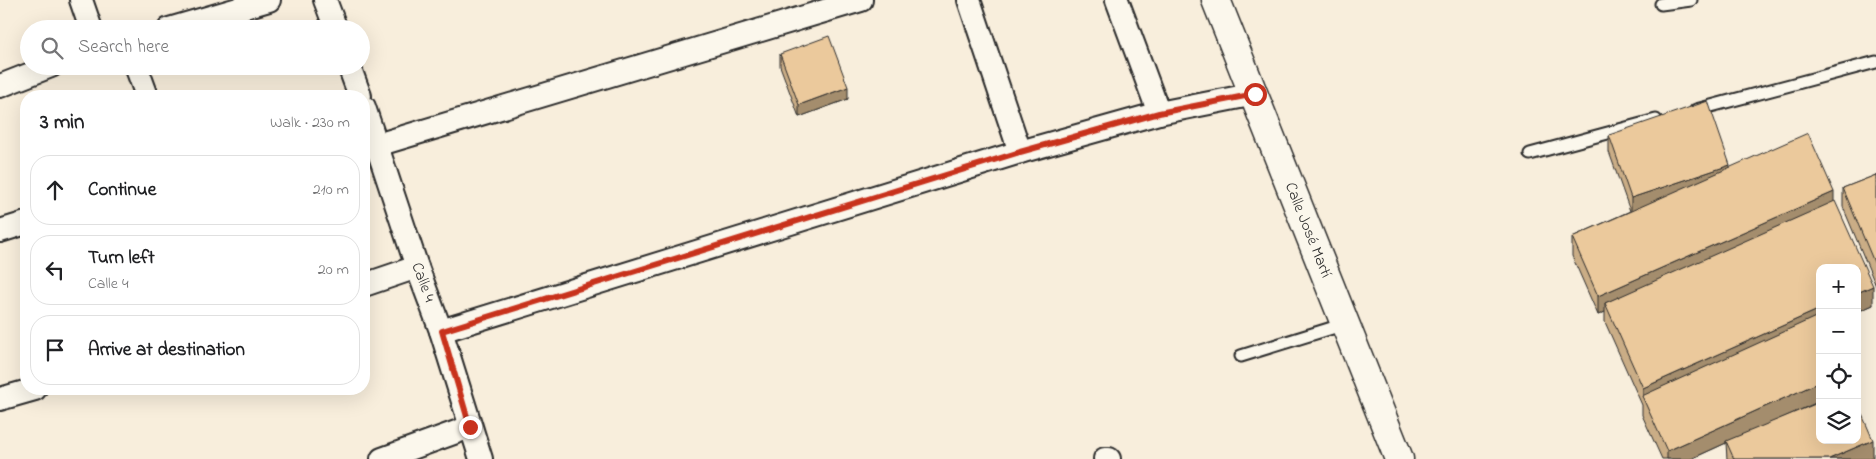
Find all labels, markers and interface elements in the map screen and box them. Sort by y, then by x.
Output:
search box [20,20,370,75]
icon: search [38,34,66,62]
text: Search here [78,34,169,61]
route start [1244,83,1267,106]
text: 3 min [40,108,84,138]
text: Walk · 230 m [270,111,350,135]
icon: ahead [41,176,69,204]
text: Continue [88,177,156,204]
text: 210 m [313,178,349,202]
street label: Calle José Martí [1278,179,1338,282]
text: Turn left [88,245,155,272]
icon: left [41,256,69,284]
text: 20 m [318,258,349,282]
street label: Calle 4 [404,259,441,306]
map controls [1816,264,1861,444]
button: + [1816,264,1861,309]
text: Calle 4 [88,272,129,296]
button: − [1816,309,1861,354]
icon: arrive [41,336,69,364]
text: Arrive at destination [88,337,245,364]
button: locate [1816,354,1861,399]
button: layers [1816,399,1861,444]
route end [459,416,482,439]

